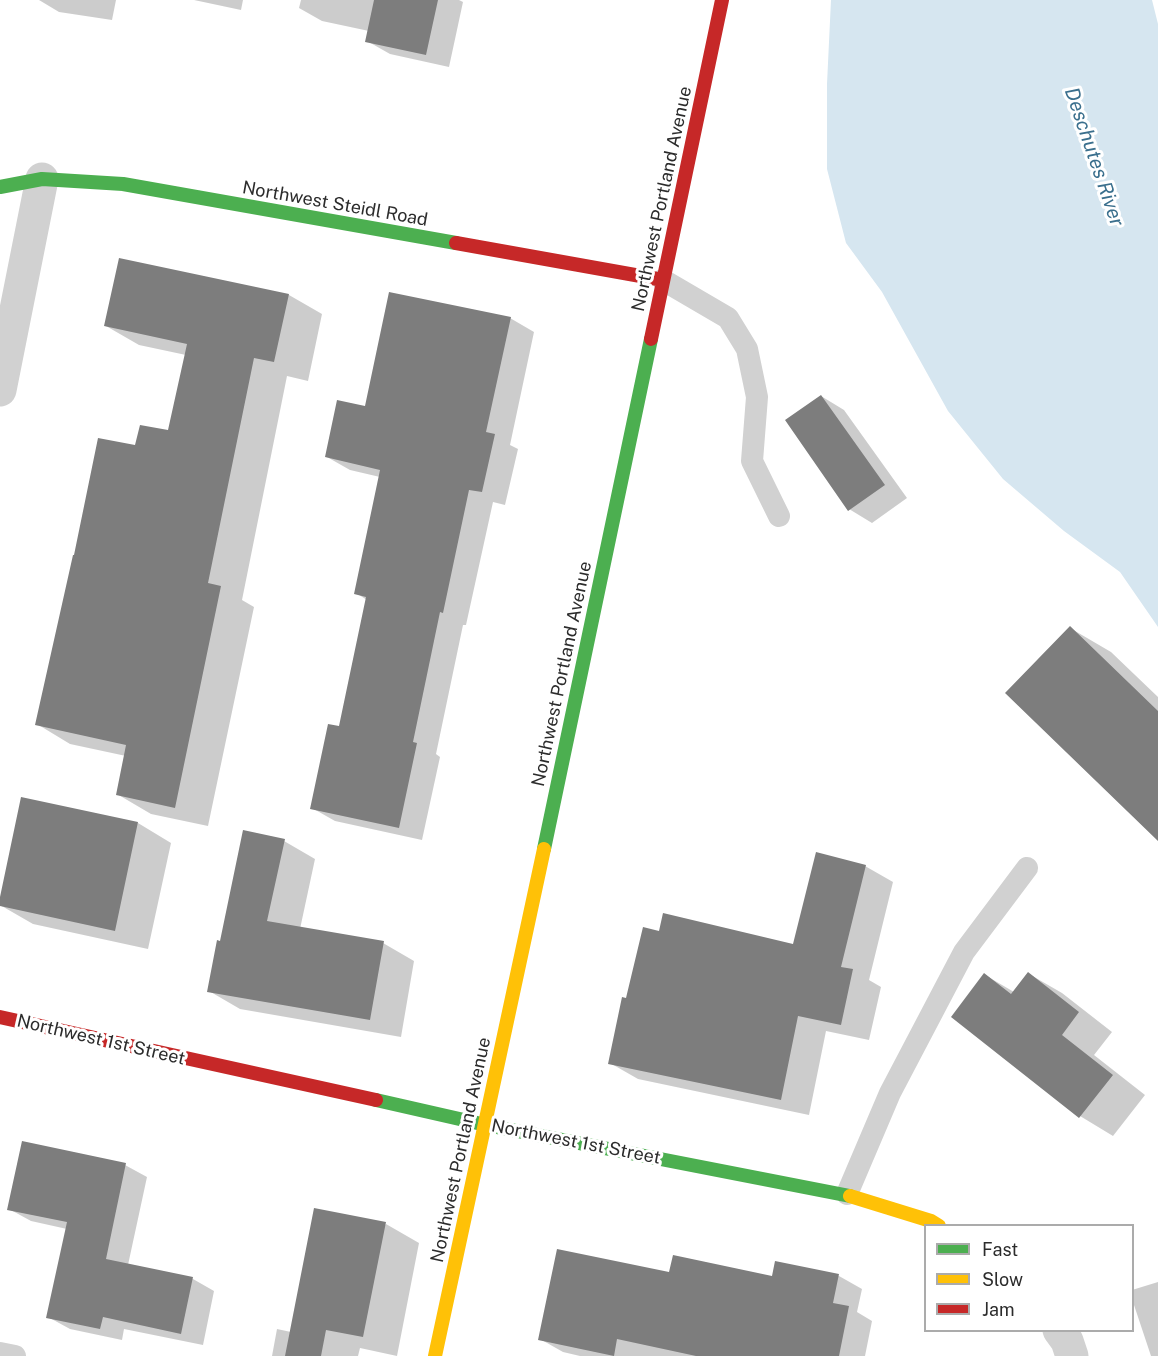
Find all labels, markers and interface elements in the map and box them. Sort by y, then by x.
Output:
street label: Northwest Portland Avenue [628,84,696,314]
water label: Deschutes River [1059,84,1129,230]
street label: Northwest Steidl Road [240,177,430,231]
street label: Northwest Portland Avenue [528,559,596,789]
street label: Northwest 1st Street [15,1010,187,1070]
street label: Northwest Portland Avenue [427,1035,495,1265]
street label: Northwest 1st Street [490,1115,662,1169]
legend [924,1224,1134,1332]
text: Fast [982,1239,1018,1260]
text: Slow [982,1269,1023,1290]
text: Jam [982,1299,1015,1320]

